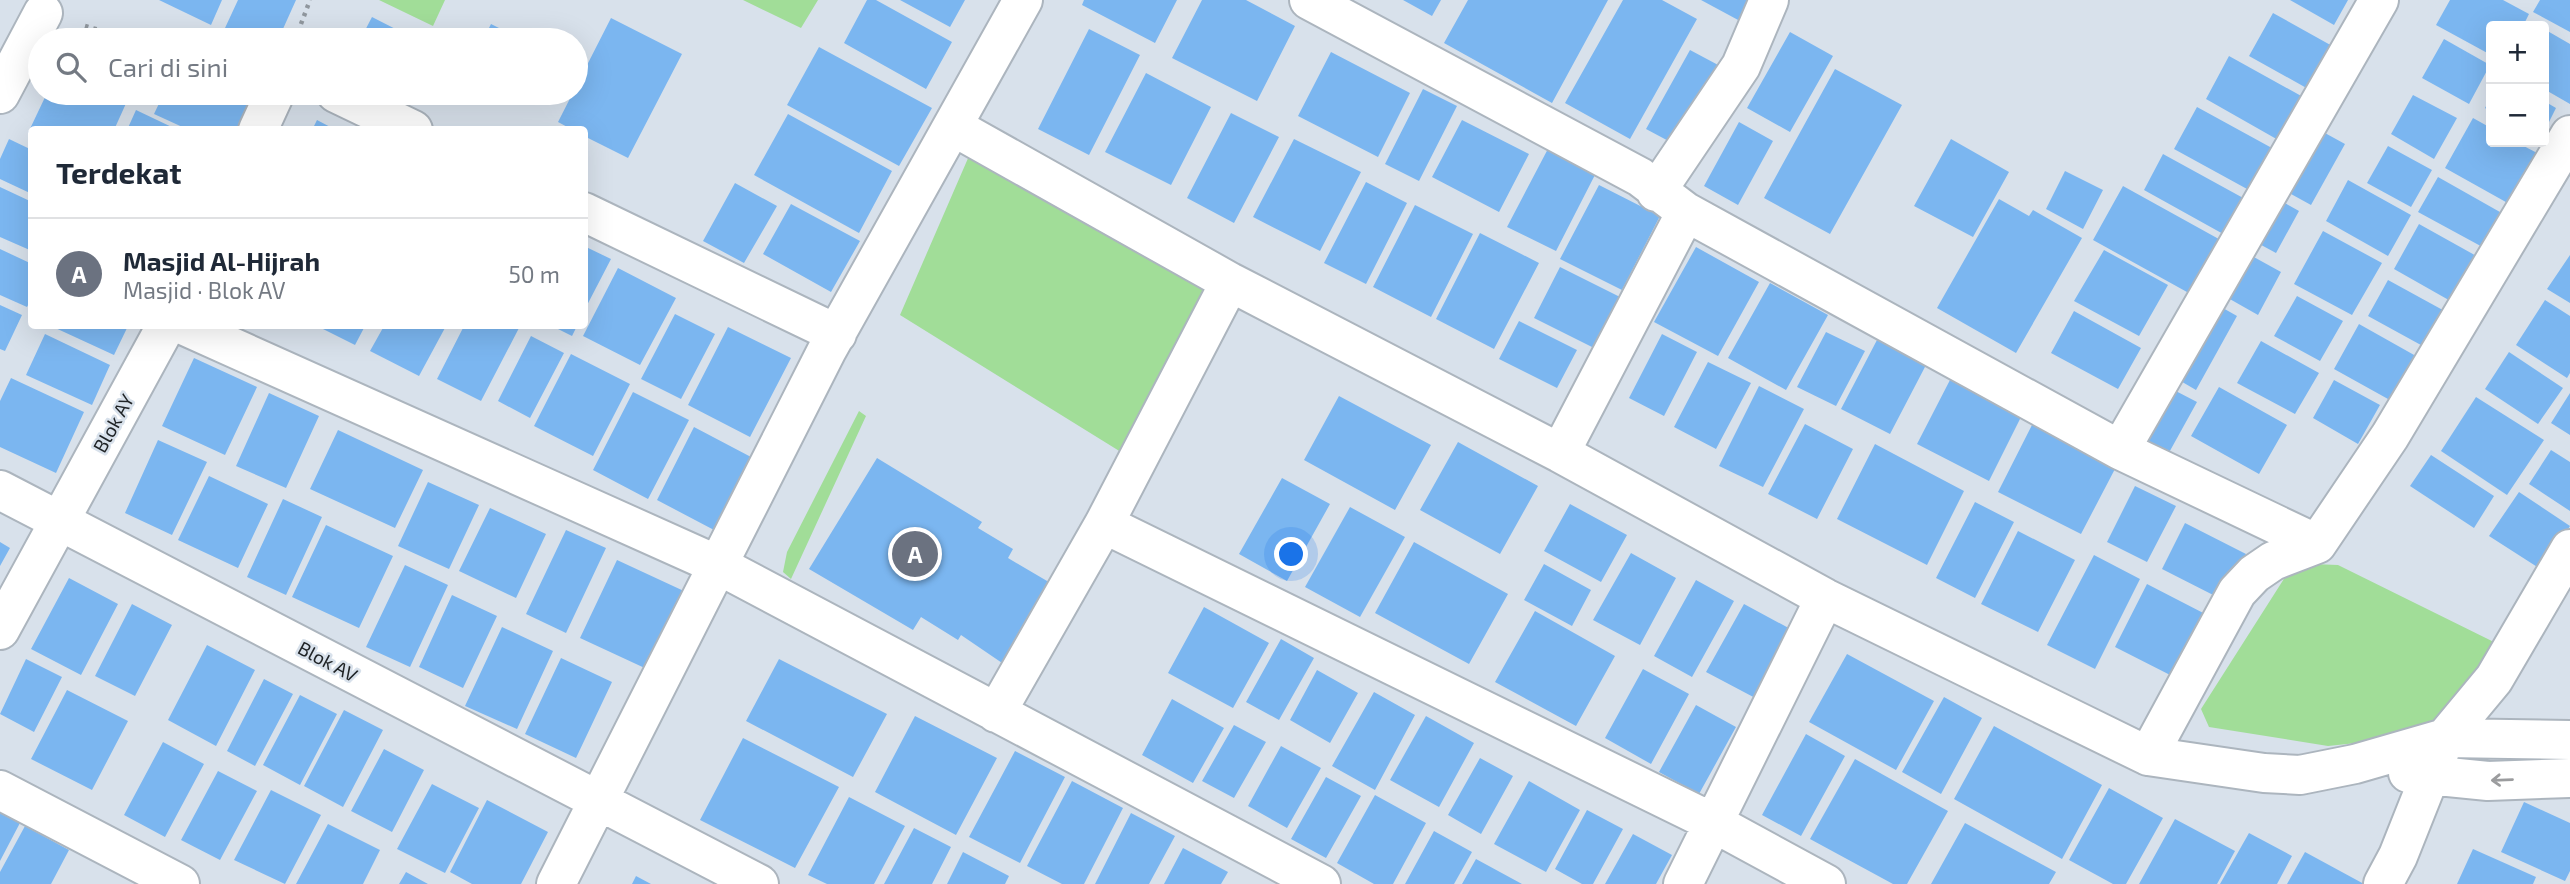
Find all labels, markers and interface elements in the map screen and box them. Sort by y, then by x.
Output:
map controls [2486,21,2549,147]
button: + [2486,21,2549,84]
search box [28,28,588,105]
icon: search [52,48,90,86]
text: Cari di sini [108,51,228,82]
button: − [2486,84,2549,147]
text: Terdekat [56,154,182,190]
text: Masjid Al-Hijrah [123,245,320,276]
text: A [71,260,87,288]
text: 50 m [509,260,560,288]
text: Masjid · Blok AV [123,276,286,304]
street label: Blok AY [88,390,138,456]
pin: A [892,528,938,580]
your location [1274,537,1308,571]
street label: Blok AV [294,636,362,686]
one-way arrow [2491,774,2514,787]

